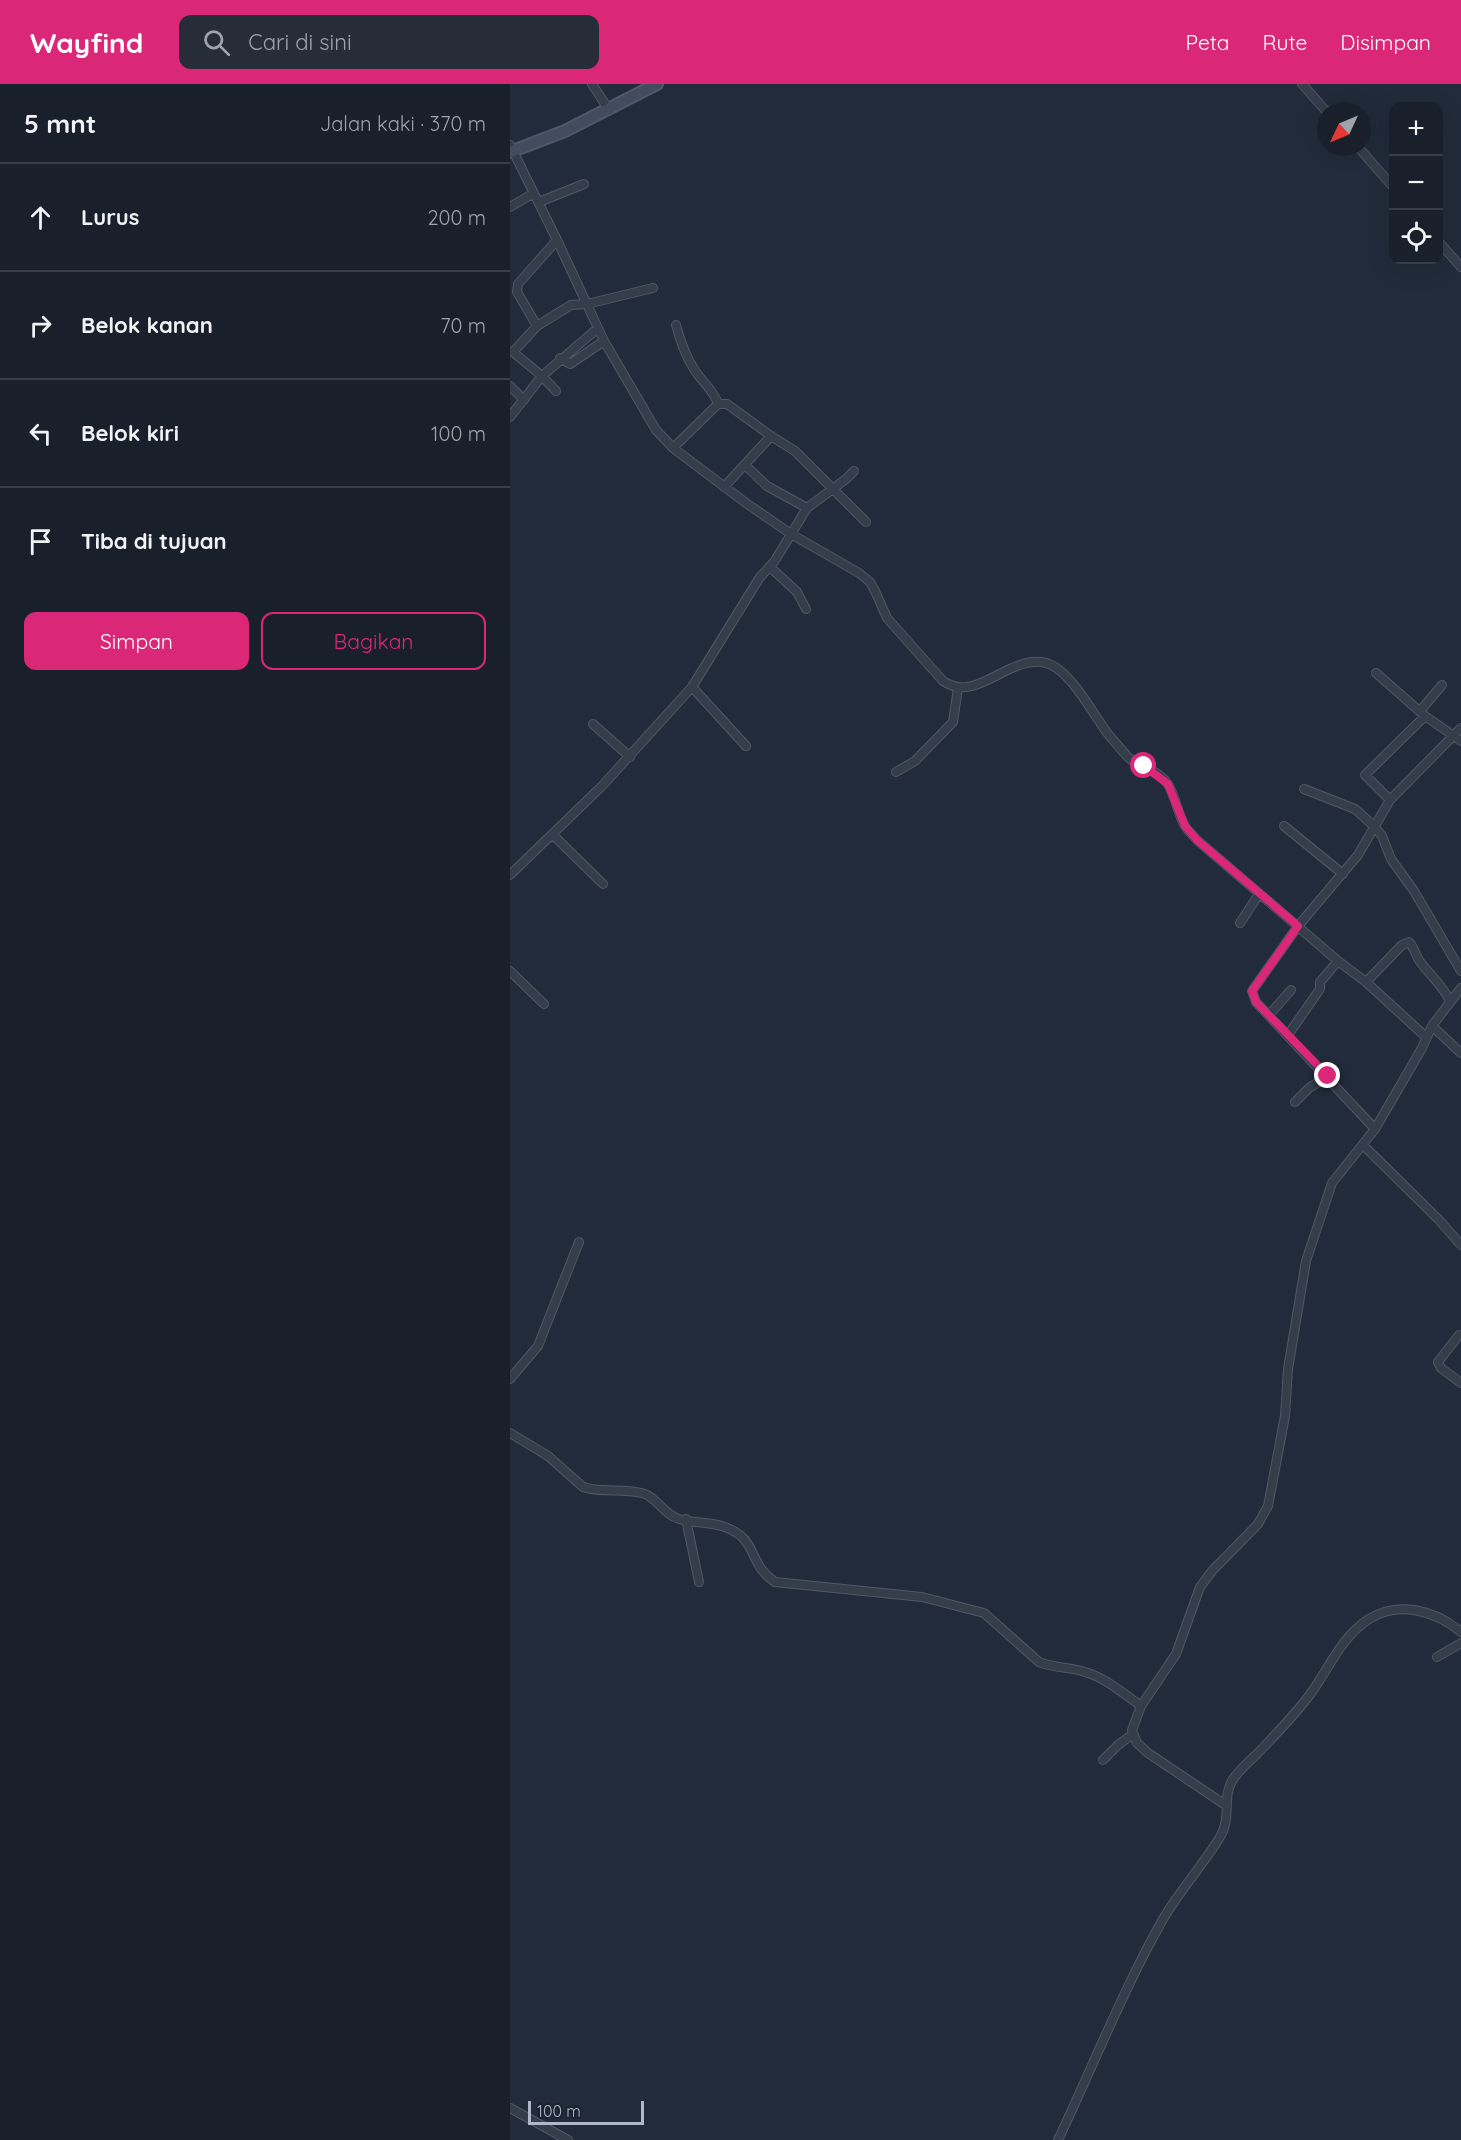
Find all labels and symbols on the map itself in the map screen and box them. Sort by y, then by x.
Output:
north arrow [1317,102,1371,156]
route start [1130,752,1156,778]
route end [1314,1062,1340,1088]
scale bar [528,2098,644,2126]

